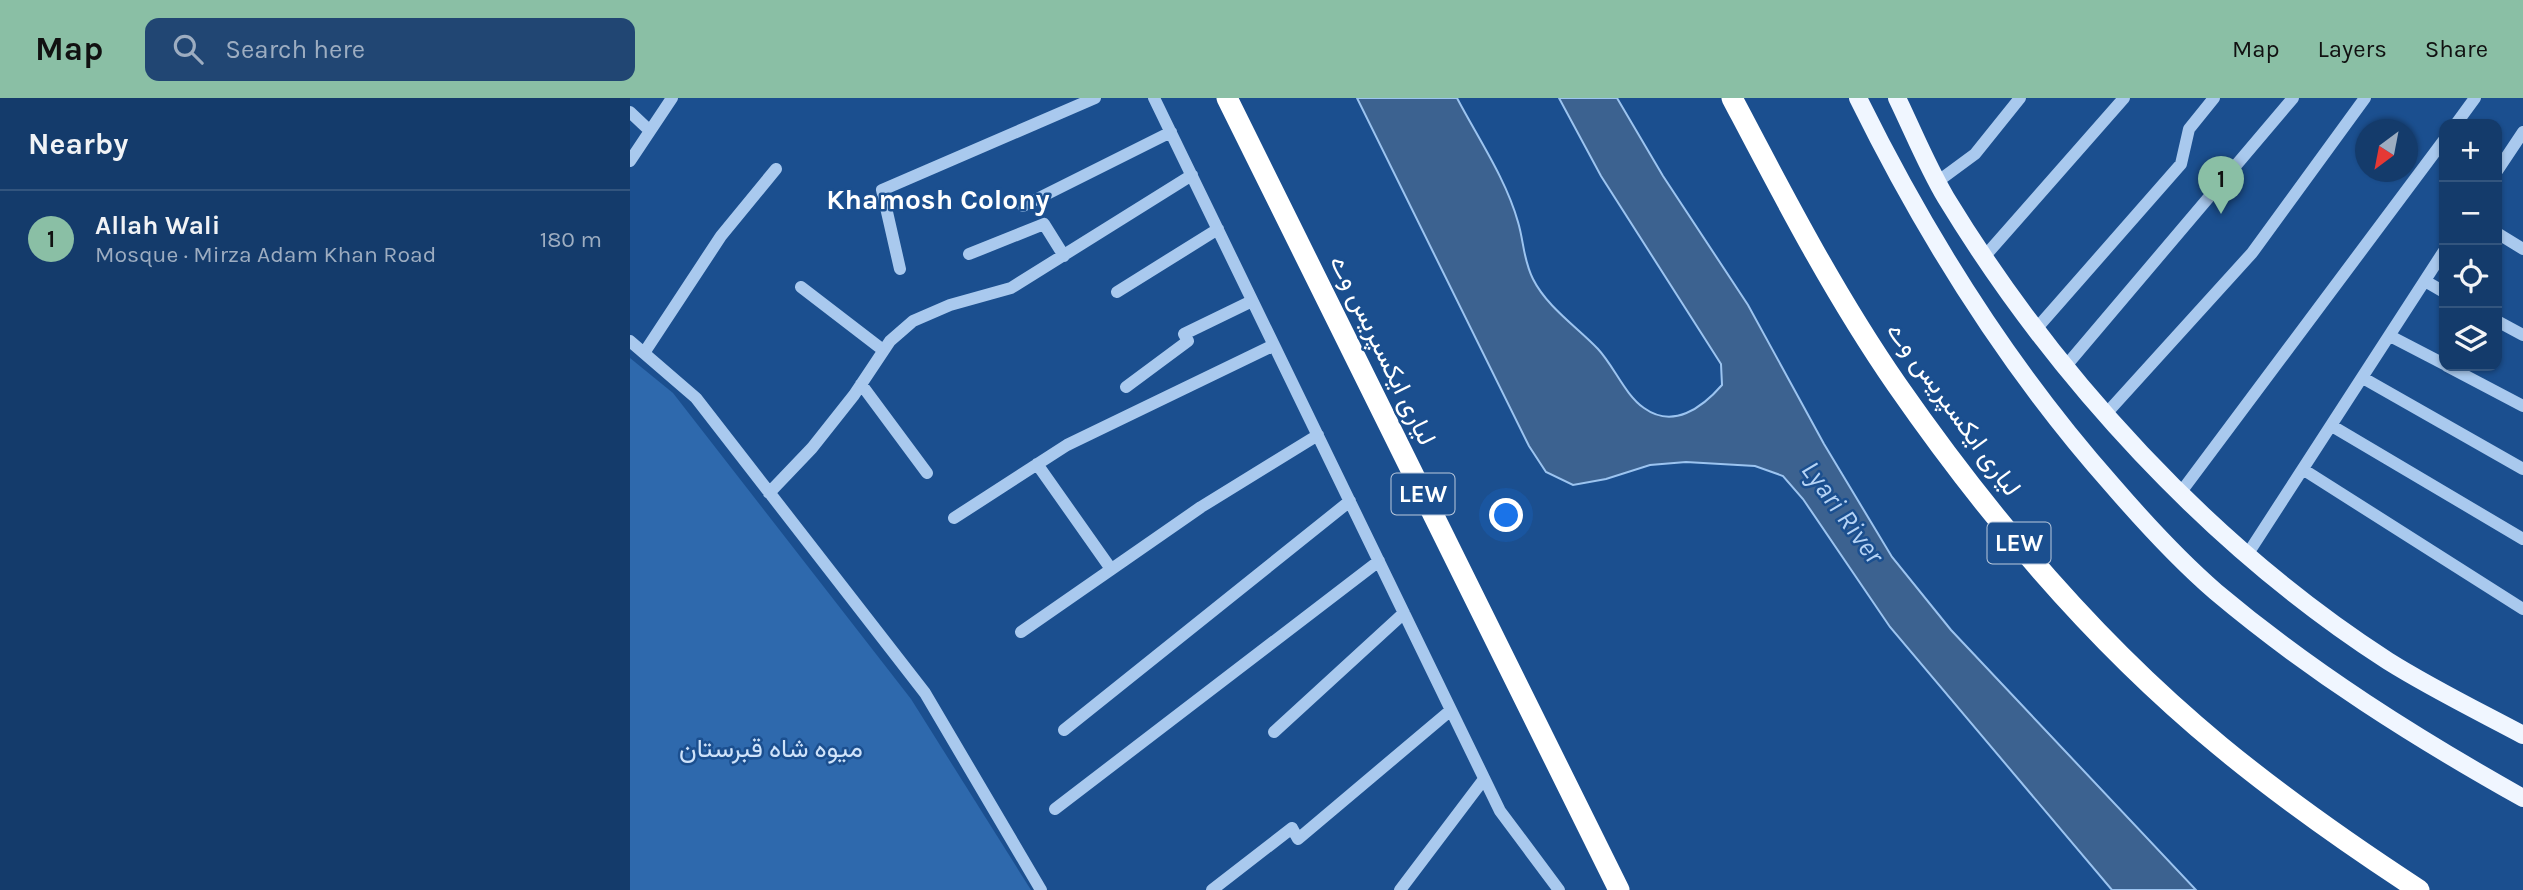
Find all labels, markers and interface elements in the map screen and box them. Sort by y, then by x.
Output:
search box [145,18,635,81]
text: Map [35,30,103,68]
icon: search [169,30,207,68]
text: Search here [225,34,365,65]
text: Map [2232,35,2280,63]
text: Layers [2318,35,2387,63]
text: Share [2425,35,2488,63]
north arrow [2355,119,2418,182]
map controls [2439,119,2502,371]
button: + [2439,119,2502,182]
text: Nearby [28,126,128,162]
pin: 1 [2198,156,2244,214]
button: − [2439,182,2502,245]
district label: Khamosh Colony [826,183,1050,216]
text: Allah Wali [95,210,220,241]
text: 1 [47,226,55,253]
text: 180 m [540,226,602,253]
text: Mosque · Mirza Adam Khan Road [95,241,436,268]
button: locate [2439,245,2502,308]
street label: لیاری ایکسپریس وے [1322,250,1443,451]
button: layers [2439,308,2502,371]
street label: لیاری ایکسپریس وے [1879,316,2028,503]
water label: Lyari River [1795,454,1892,571]
road number: LEW [1392,474,1454,514]
your location [1489,498,1523,532]
road number: LEW [1988,522,2050,564]
park label: میوہ شاہ قبرستان [679,733,863,764]

